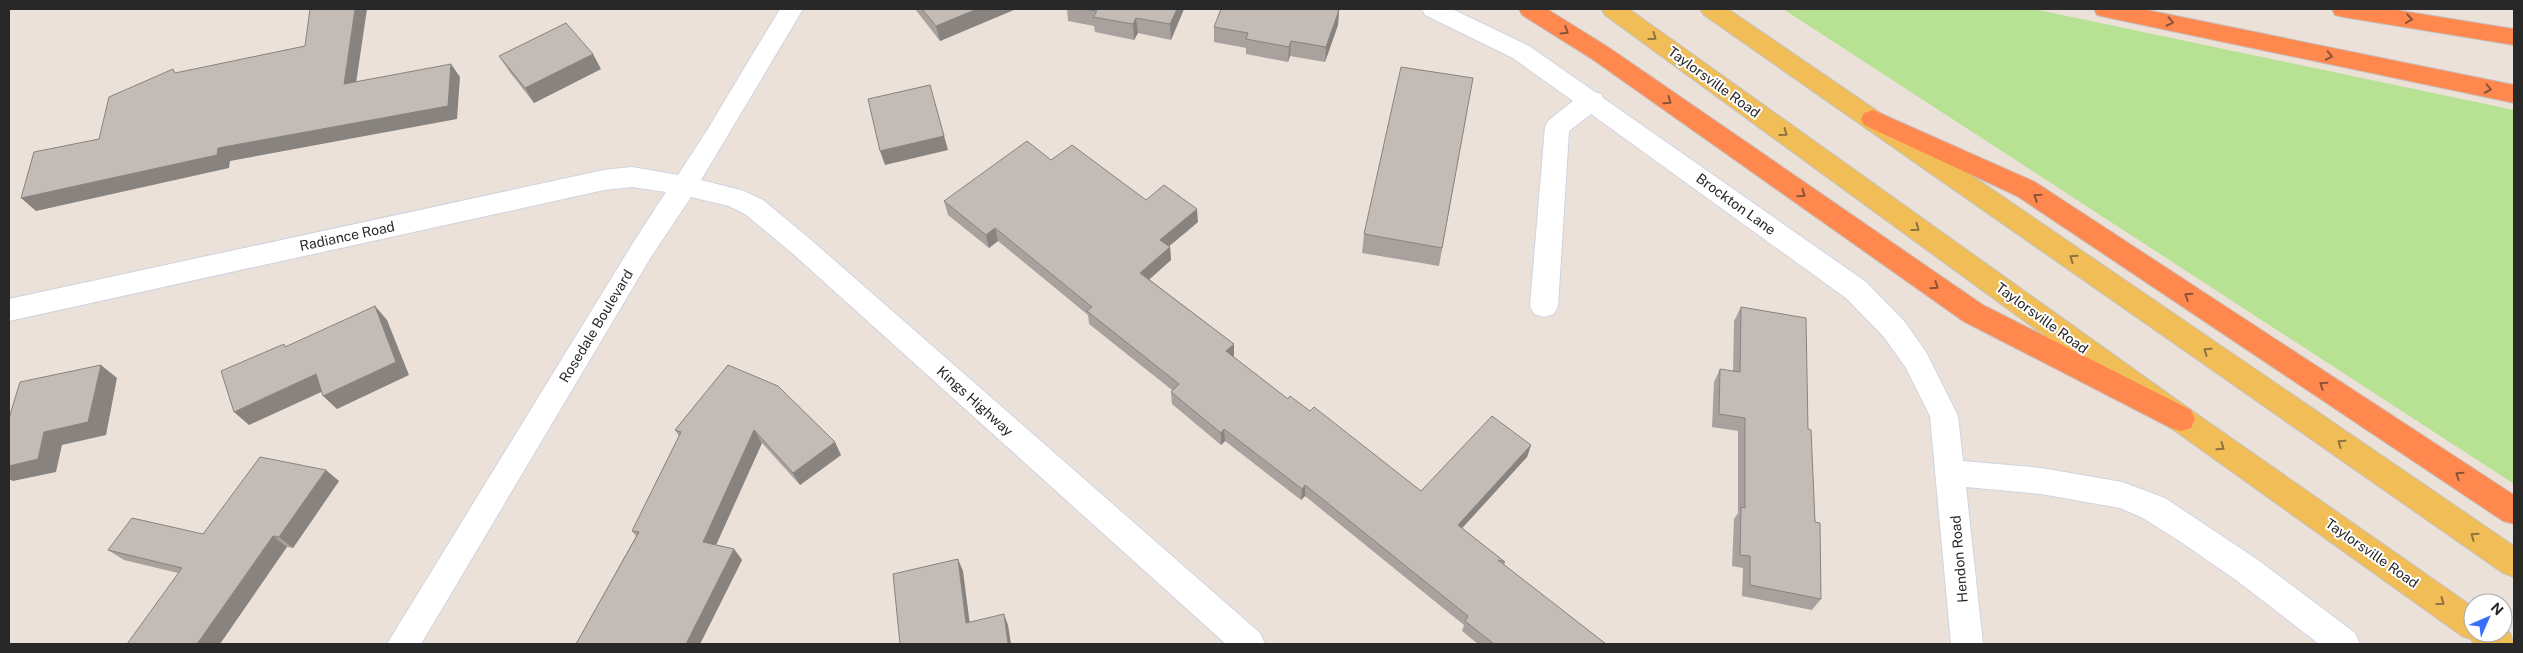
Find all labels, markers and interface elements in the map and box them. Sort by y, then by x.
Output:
one-way arrow [2404,14,2413,24]
one-way arrow [2165,17,2174,27]
one-way arrow [1559,24,1568,34]
one-way arrow [1647,31,1657,40]
street label: Taylorsville Road [1665,43,1763,121]
one-way arrow [2325,50,2333,61]
one-way arrow [2484,83,2492,94]
one-way arrow [1663,95,1672,104]
one-way arrow [1778,127,1788,136]
street label: Brockton Lane [1693,170,1779,238]
one-way arrow [1796,188,1805,197]
one-way arrow [2034,194,2043,203]
street label: Radiance Road [298,218,396,254]
one-way arrow [1910,222,1920,231]
one-way arrow [2070,255,2079,264]
street label: Rosedale Boulevard [556,267,636,385]
street label: Taylorsville Road [1993,279,2091,357]
one-way arrow [1929,280,1939,289]
one-way arrow [2184,293,2193,302]
one-way arrow [2203,348,2213,357]
street label: Kings Highway [934,363,1017,440]
one-way arrow [2320,382,2329,391]
one-way arrow [2337,440,2346,449]
one-way arrow [2215,441,2225,450]
one-way arrow [2455,471,2464,481]
street label: Hendon Road [1947,515,1971,603]
street label: Taylorsville Road [2322,515,2422,591]
one-way arrow [2470,533,2480,542]
north arrow [2463,593,2513,643]
one-way arrow [2435,596,2445,605]
text: N [2488,599,2507,618]

